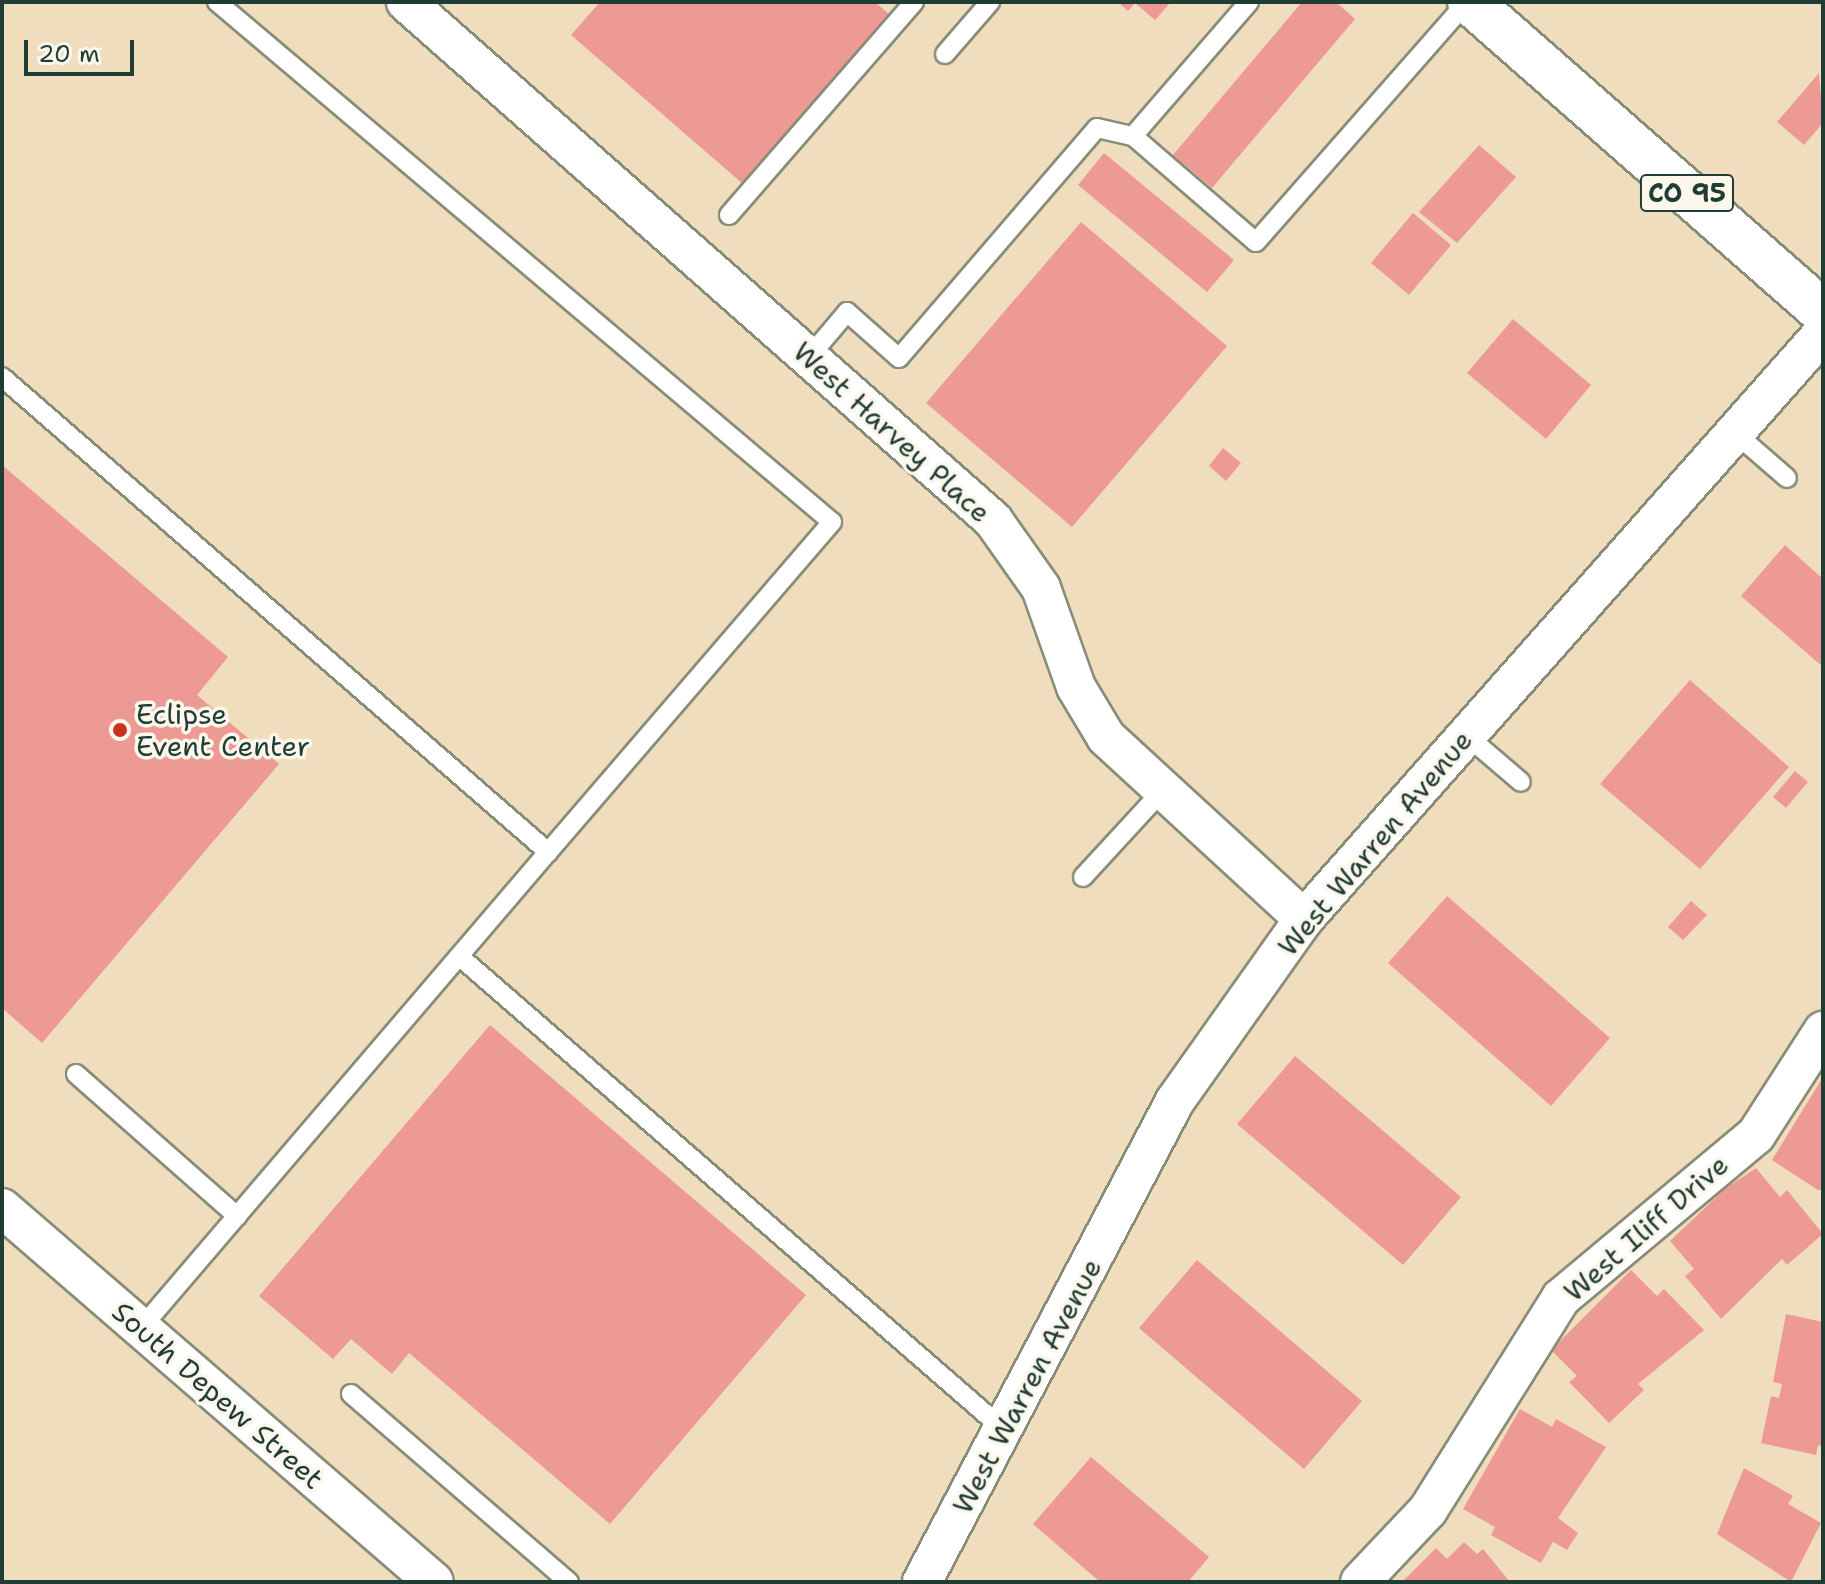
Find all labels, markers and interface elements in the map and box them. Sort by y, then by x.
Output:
scale bar [28,24,138,74]
text: 20 m [38,38,100,70]
road number: CO 95 [1639,171,1735,215]
street label: West Harvey Place [786,335,998,529]
place label: Eclipse Event Center [136,697,310,763]
marker: Eclipse Event Center [111,721,129,739]
street label: West Warren Avenue [1271,723,1479,963]
street label: West Iliff Drive [1557,1148,1735,1308]
street label: West Warren Avenue [945,1253,1109,1519]
street label: South Depew Street [106,1294,330,1496]

